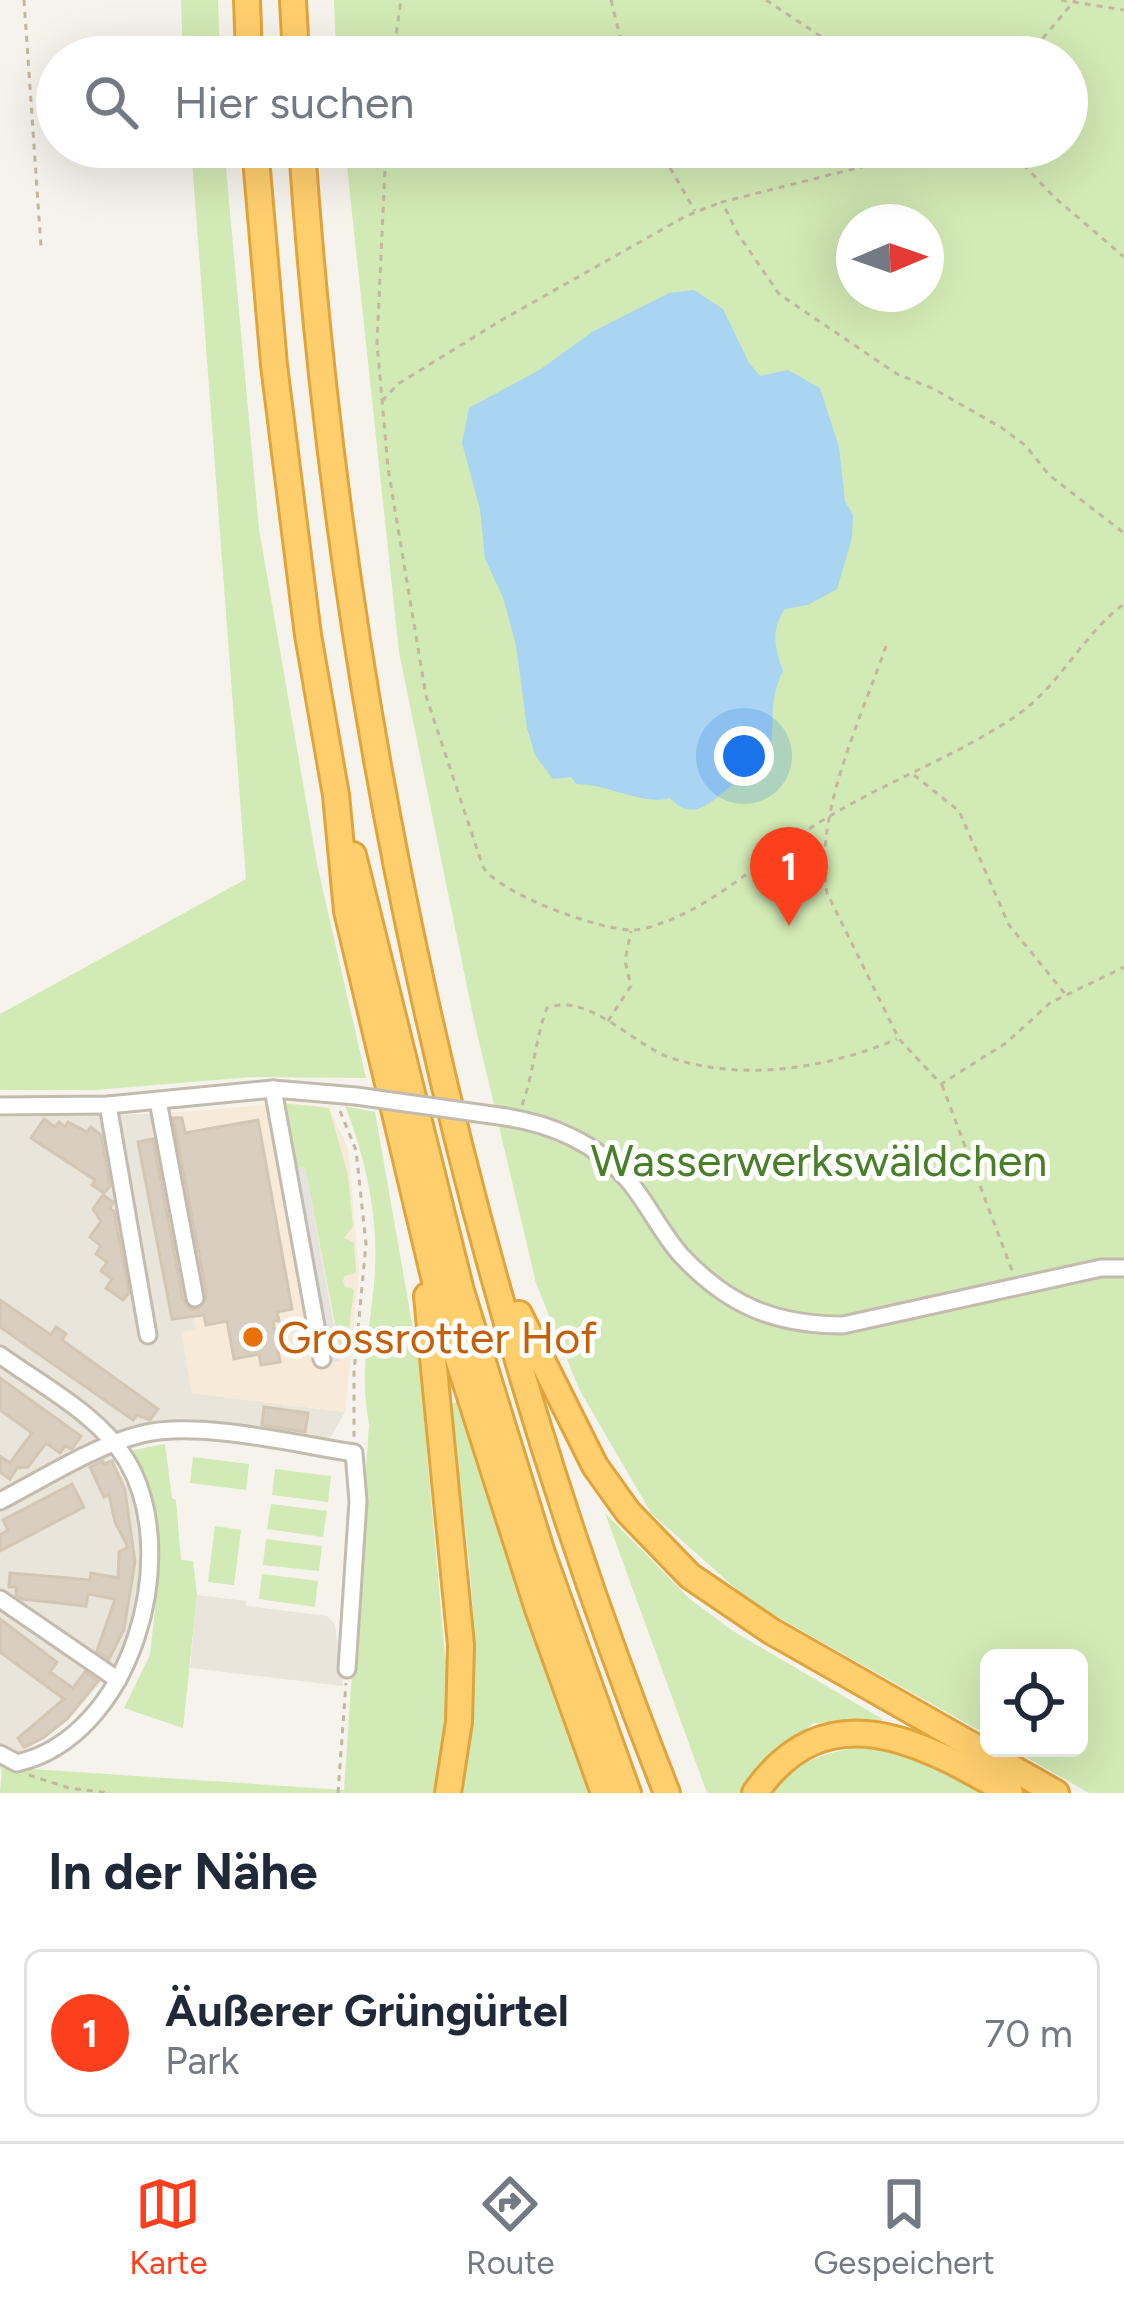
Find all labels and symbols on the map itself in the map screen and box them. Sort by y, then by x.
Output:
north arrow [836,204,944,312]
your location [714,726,774,786]
pin: 1 [750,827,828,926]
park label: Wasserwerkswäldchen [591,1133,1047,1187]
place label: Grossrotter Hof [277,1310,597,1364]
marker: Grossrotter Hof [240,1324,266,1350]

